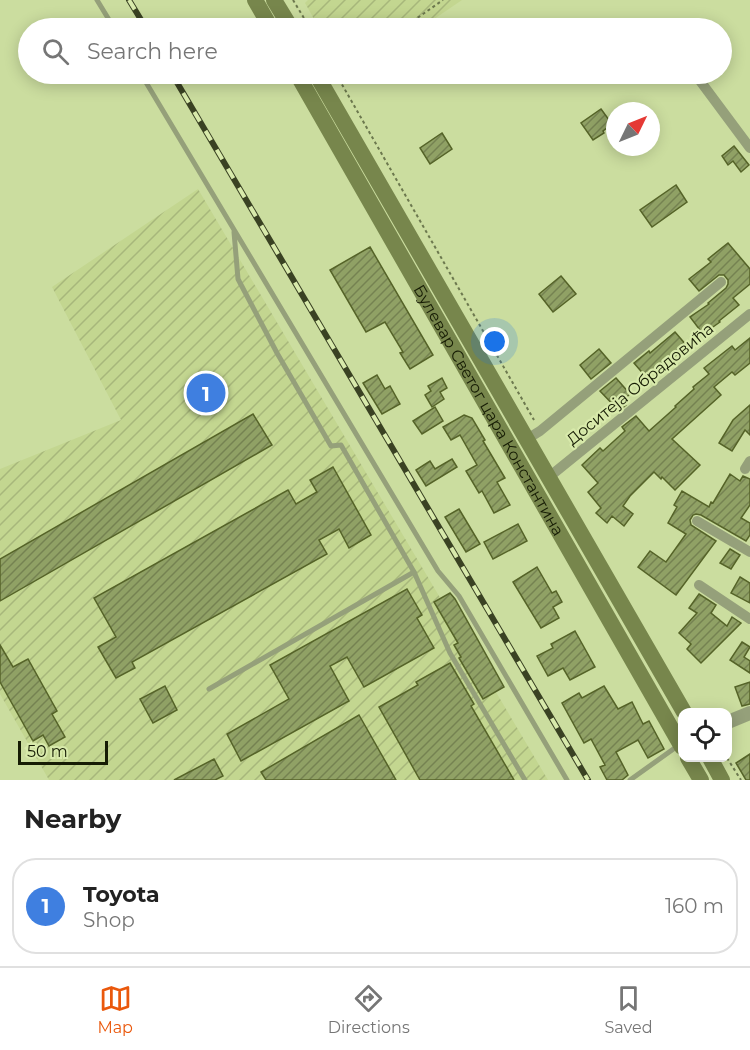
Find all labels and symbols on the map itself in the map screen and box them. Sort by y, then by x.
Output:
north arrow [606,102,660,156]
street label: Булевар Светог цара Константина [410,281,568,539]
street label: Доситеја Обрадовића [563,319,717,449]
your location [480,327,509,356]
pin: 1 [186,370,226,416]
scale bar [18,738,108,766]

